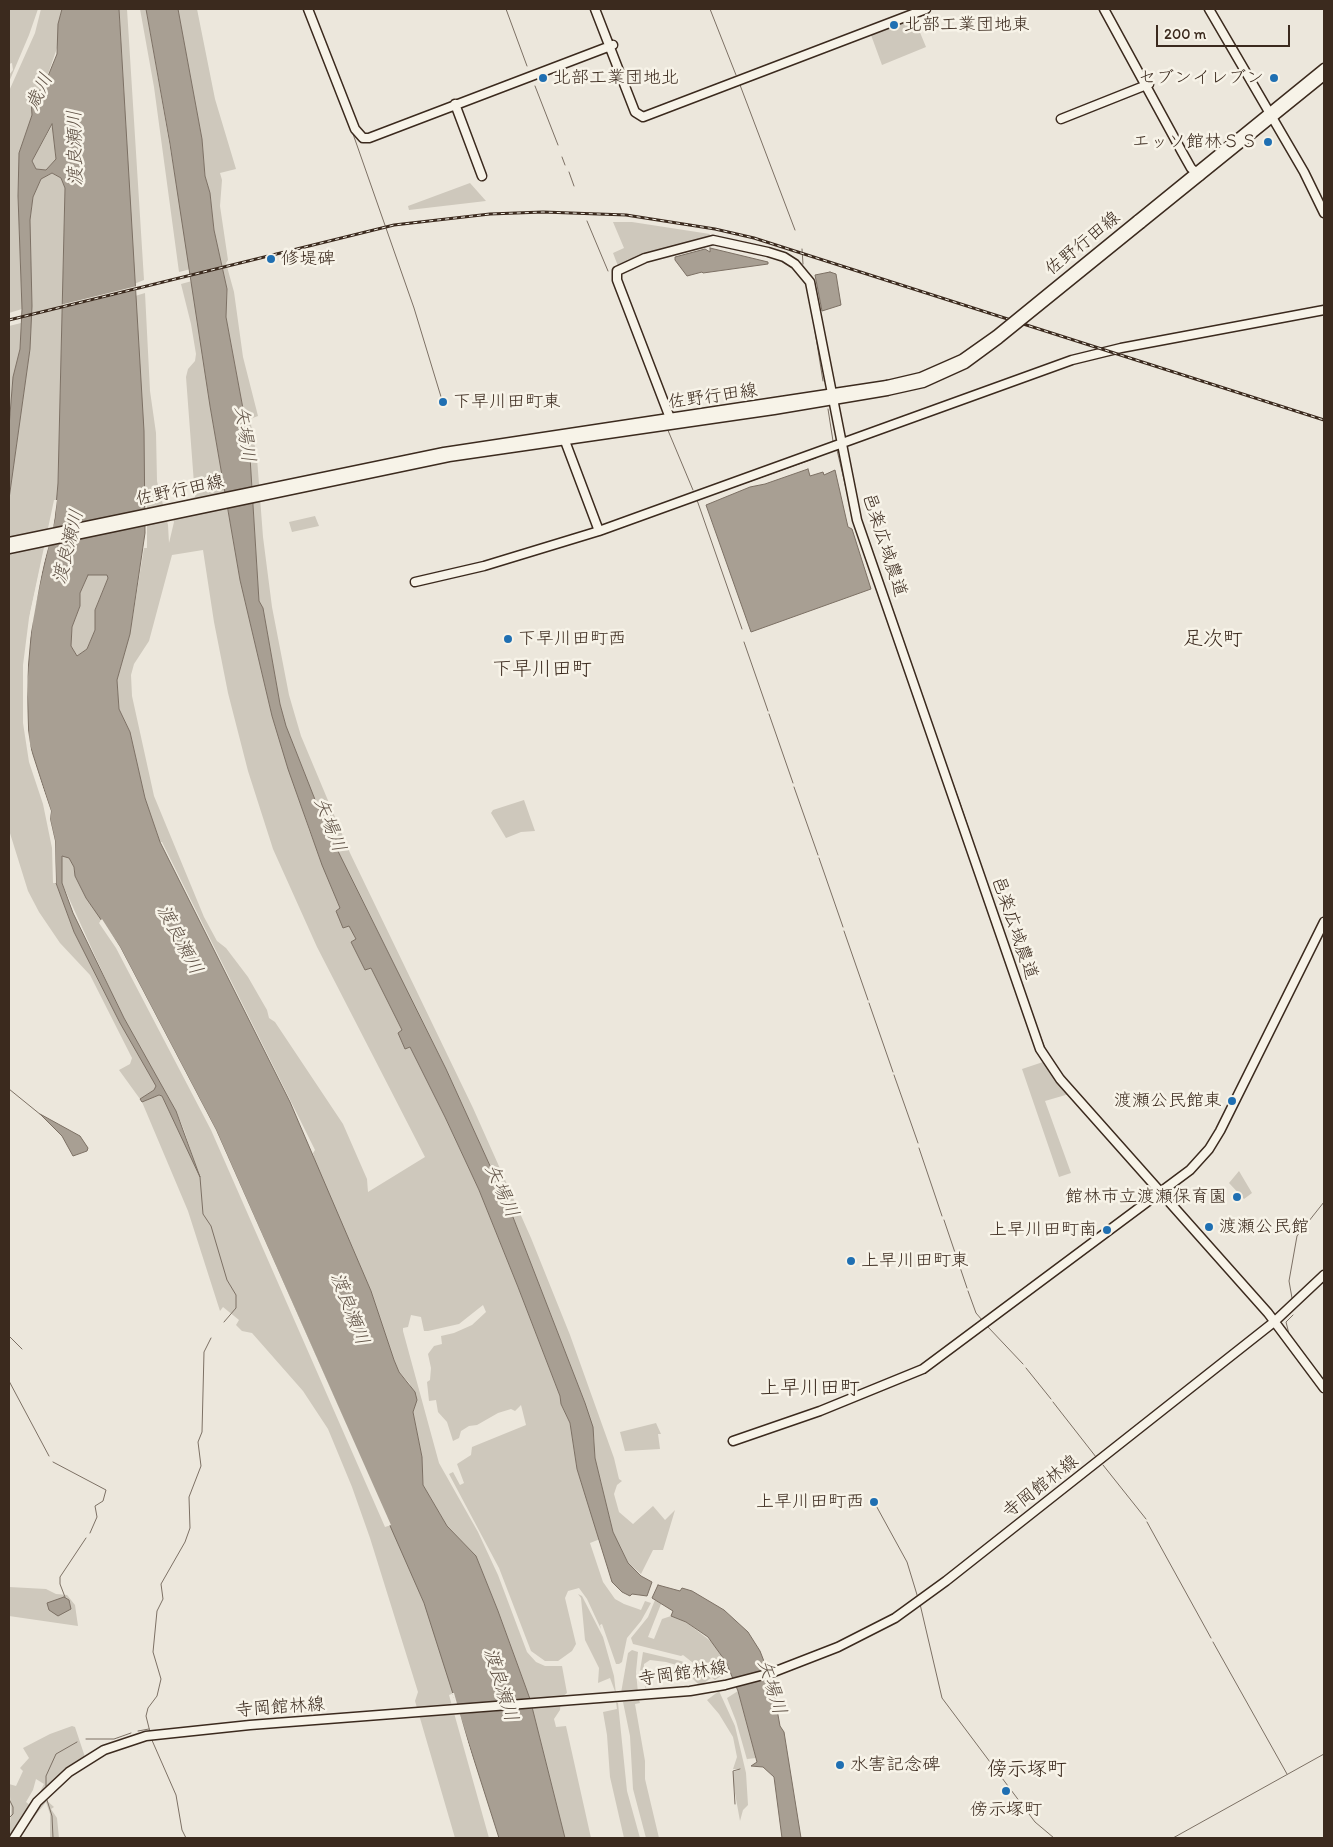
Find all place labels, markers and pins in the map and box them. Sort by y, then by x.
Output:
place label: 北部工業団地東 [904,14,1030,36]
marker: 北部工業団地東 [888,19,900,31]
place label: 北部工業団地北 [553,67,679,89]
place label: セブンイレブン [1138,67,1264,89]
marker: 北部工業団地北 [537,72,549,84]
marker: セブンイレブン [1268,72,1280,84]
place label: エッソ館林ＳＳ [1132,131,1258,153]
marker: エッソ館林ＳＳ [1262,136,1274,148]
place label: 修堤碑 [281,248,335,270]
marker: 修堤碑 [265,253,277,265]
place label: 下早川田町東 [453,391,561,413]
marker: 下早川田町東 [437,396,449,408]
place label: 下早川田町西 [518,628,626,650]
marker: 下早川田町西 [502,633,514,645]
place label: 渡瀬公民館東 [1114,1090,1222,1112]
marker: 渡瀬公民館東 [1226,1095,1238,1107]
place label: 館林市立渡瀬保育園 [1065,1186,1227,1208]
marker: 館林市立渡瀬保育園 [1231,1191,1243,1203]
place label: 渡瀬公民館 [1219,1216,1309,1238]
place label: 上早川田町南 [989,1219,1097,1241]
marker: 渡瀬公民館 [1203,1221,1215,1233]
marker: 上早川田町南 [1101,1224,1113,1236]
place label: 上早川田町東 [861,1250,969,1272]
marker: 上早川田町東 [845,1255,857,1267]
place label: 上早川田町西 [756,1491,864,1513]
marker: 上早川田町西 [868,1496,880,1508]
place label: 水害記念碑 [850,1754,940,1776]
marker: 水害記念碑 [834,1759,846,1771]
marker: 傍示塚町 [1000,1785,1012,1797]
place label: 傍示塚町 [970,1799,1042,1821]

